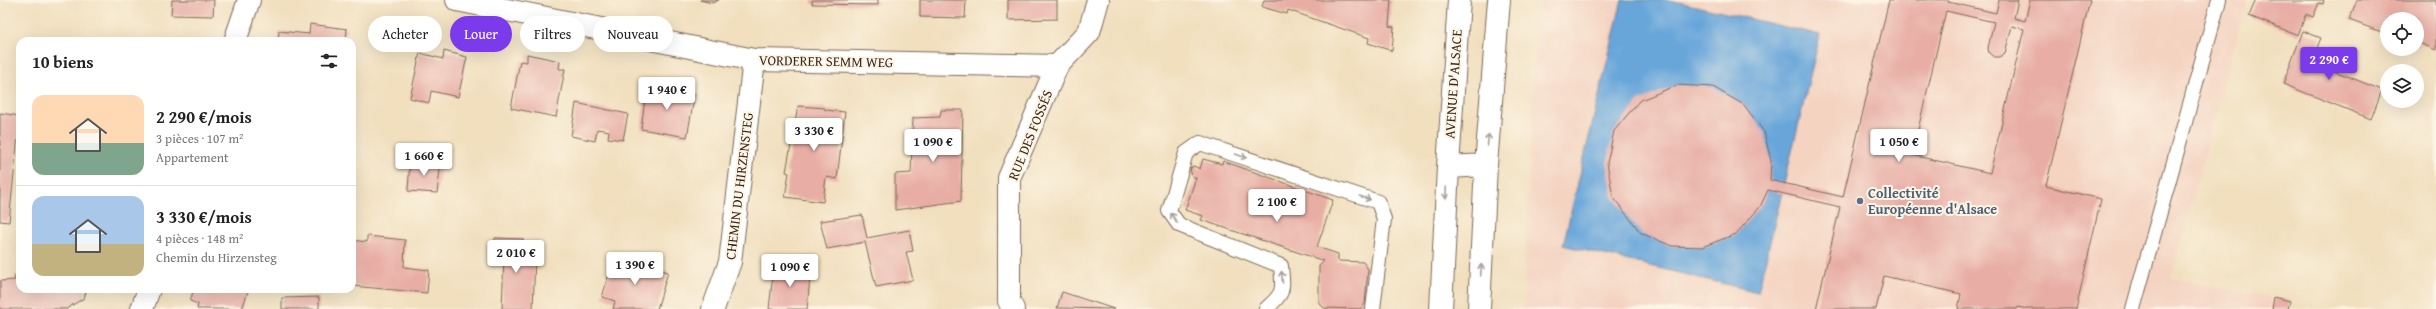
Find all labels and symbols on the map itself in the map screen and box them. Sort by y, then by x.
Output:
street label: AVENUE D'ALSACE [1439,29,1467,139]
pin: 2 290 € [2292,47,2366,81]
street label: VORDERER SEMM WEG [759,50,893,72]
pin: 1 940 € [630,77,704,111]
street label: RUE DES FOSSÉS [1003,87,1057,183]
street label: CHEMIN DU HIRZENSTEG [720,111,758,261]
pin: 3 330 € [777,118,851,152]
pin: 1 090 € [896,129,970,163]
pin: 1 050 € [1862,129,1936,163]
one-way arrow [1485,134,1492,147]
pin: 1 660 € [387,143,461,177]
one-way arrow [1235,153,1247,161]
place label: Collectivité Européenne d'Alsace [1868,183,1997,219]
one-way arrow [1443,186,1450,199]
pin: 2 100 € [1240,189,1314,223]
one-way arrow [1358,195,1371,202]
marker: Collectivité Européenne d'Alsace [1855,196,1865,206]
one-way arrow [1170,213,1178,224]
pin: 2 010 € [479,240,553,274]
pin: 1 390 € [598,252,672,286]
pin: 1 090 € [753,254,827,288]
one-way arrow [1477,264,1484,277]
one-way arrow [1279,271,1286,284]

